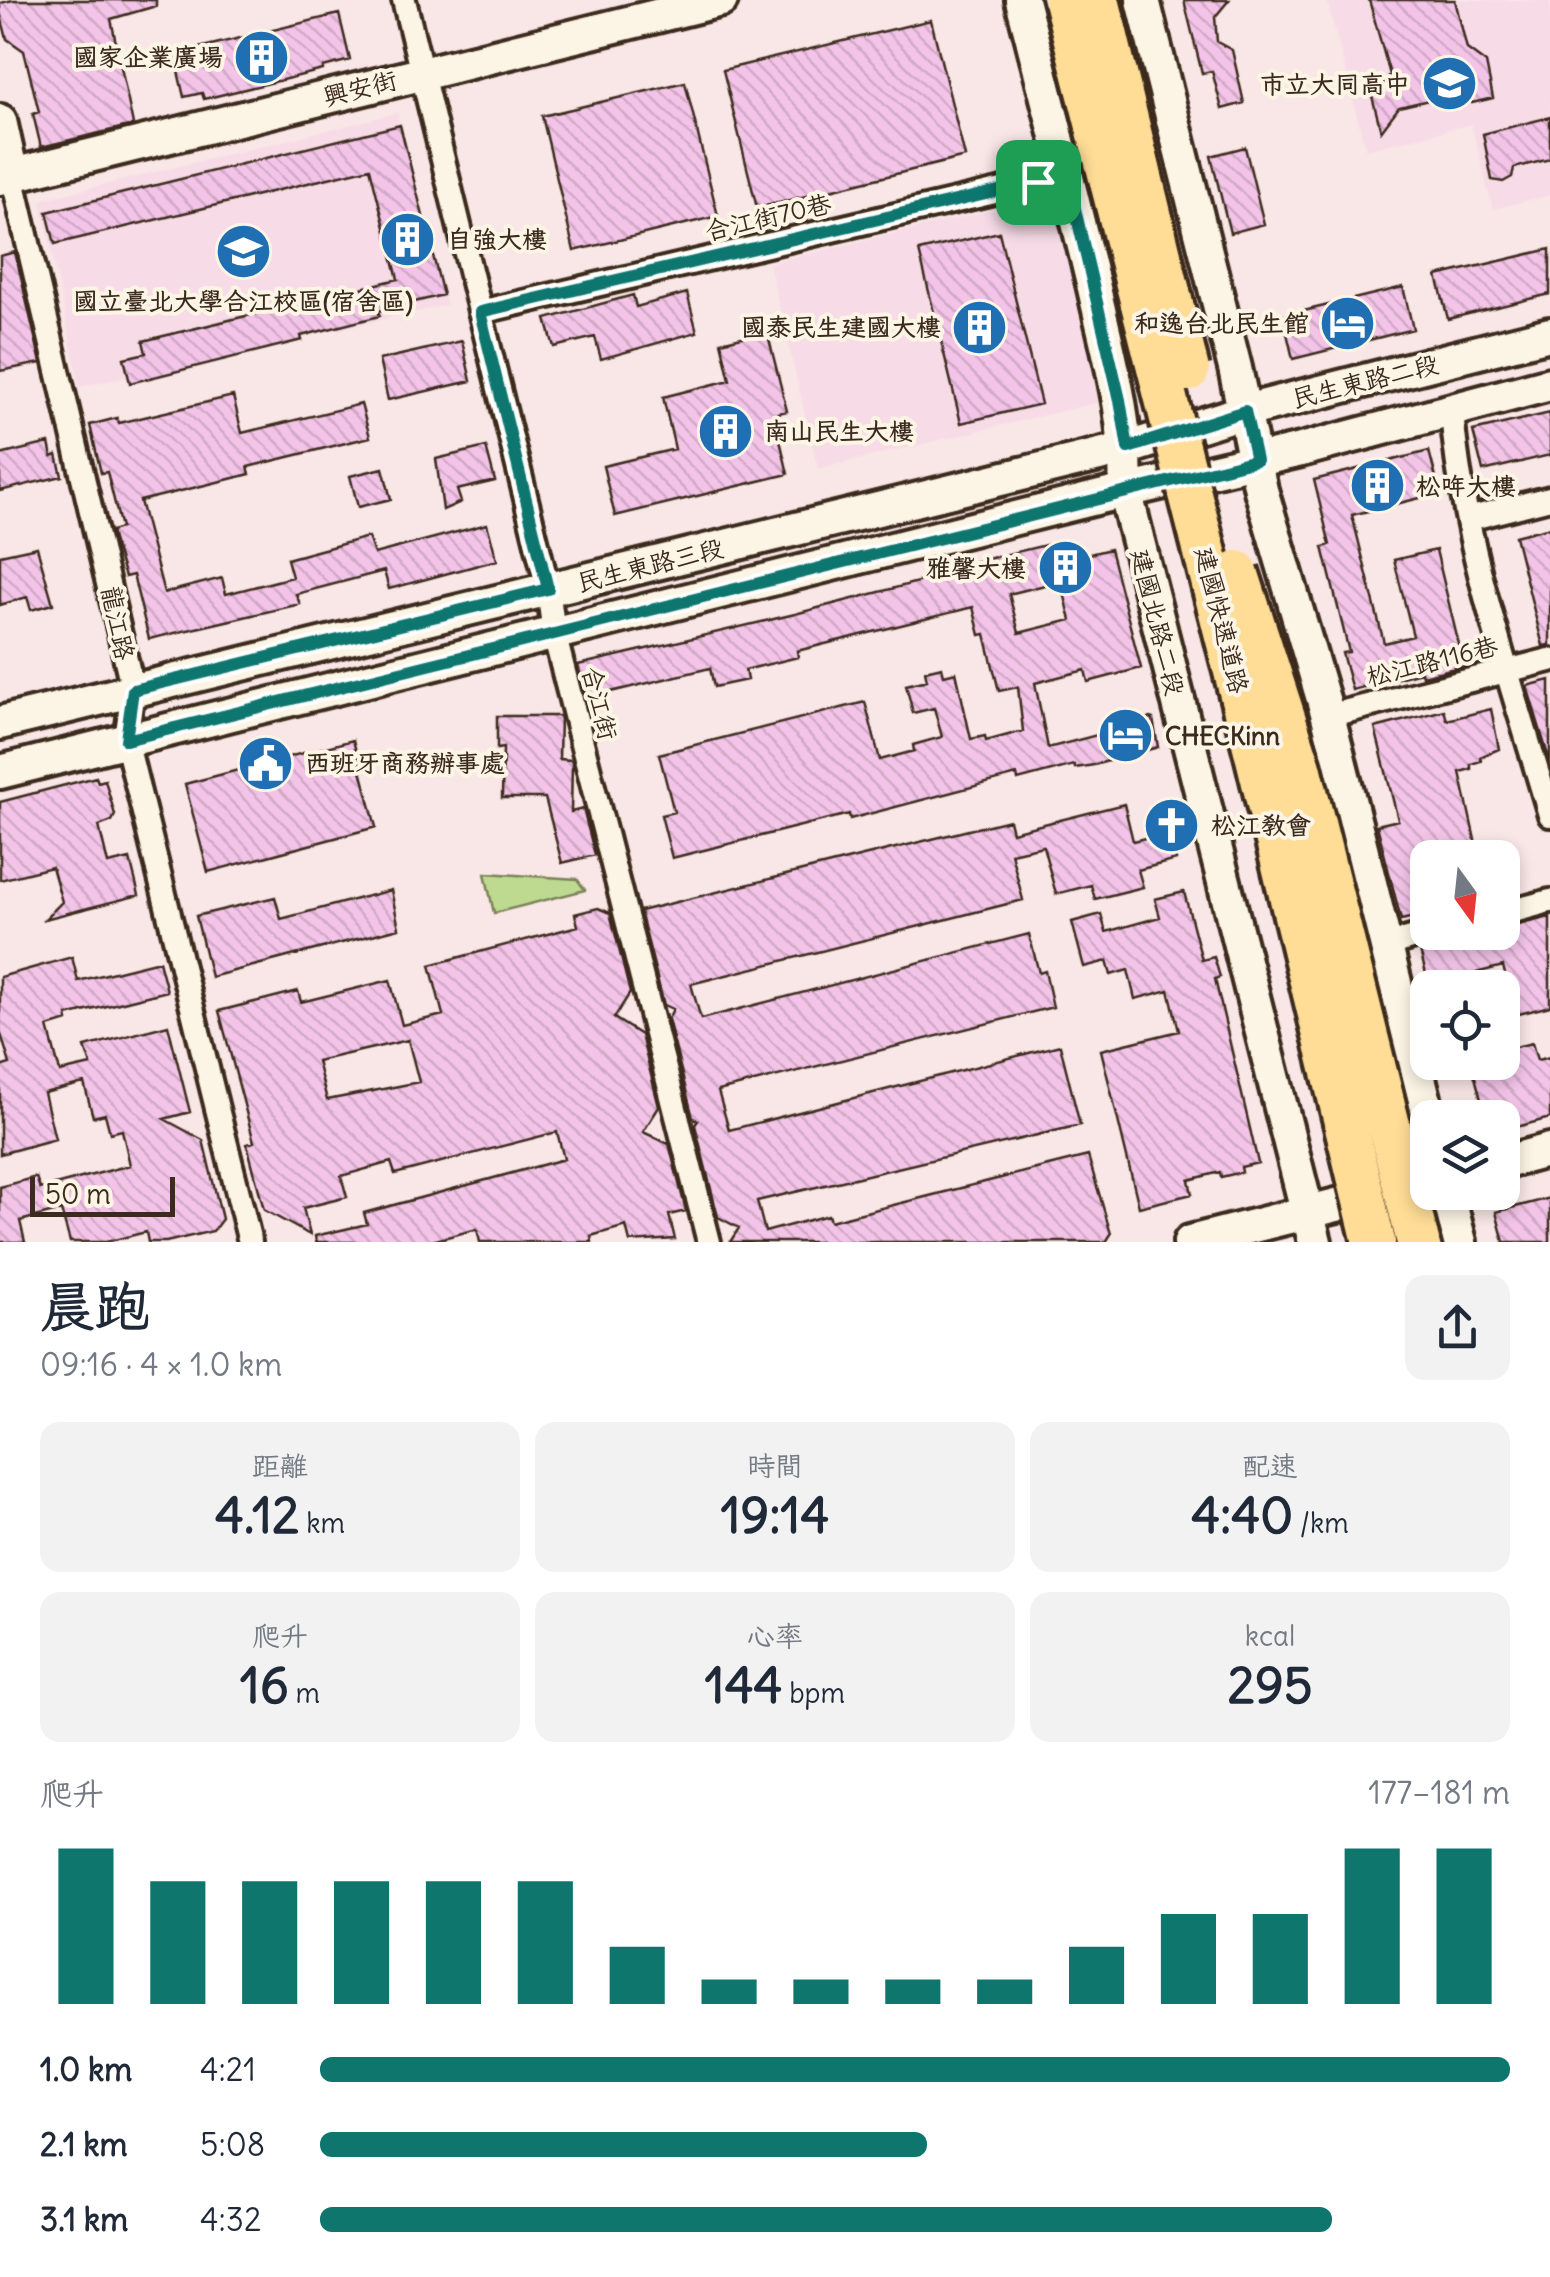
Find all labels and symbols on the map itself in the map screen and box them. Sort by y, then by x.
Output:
building icon: 國家企業廣場 [232,27,292,87]
place label: 國家企業廣場 [73,41,223,73]
school or university icon: 市立大同高中 [1419,54,1479,114]
street label: 興安街 [320,63,400,113]
place label: 市立大同高中 [1260,68,1410,100]
pin [996,140,1081,225]
street label: 合江街70巷 [702,187,834,247]
building icon: 自強大樓 [378,209,438,269]
school or university icon: 國立臺北大學合江校區(宿舍區) [213,222,273,282]
place label: 自強大樓 [447,223,547,255]
place label: 國立臺北大學合江校區(宿舍區) [73,285,413,317]
hotel icon: 和逸台北民生館 [1318,293,1378,353]
building icon: 國泰民生建國大樓 [950,297,1010,357]
place label: 和逸台北民生館 [1134,307,1309,339]
place label: 國泰民生建國大樓 [741,311,941,343]
street label: 民生東路二段 [1288,347,1442,415]
building icon: 南山民生大樓 [695,401,755,461]
place label: 南山民生大樓 [764,415,914,447]
building icon: 松哖大樓 [1347,456,1407,516]
place label: 松哖大樓 [1416,470,1516,502]
street label: 民生東路三段 [573,531,727,599]
building icon: 雅馨大樓 [1035,538,1095,598]
street label: 建國快速道路 [1188,543,1256,697]
street label: 建國北路二段 [1124,545,1192,699]
place label: 雅馨大樓 [926,552,1026,584]
street label: 龍江路 [95,583,141,663]
street label: 松江路116巷 [1363,629,1501,693]
street label: 合江街 [575,663,625,743]
hotel icon: CHECKinn [1096,706,1156,766]
place label: CHECKinn [1165,720,1280,752]
public building icon: 西班牙商務辦事處 [236,733,296,793]
place label: 西班牙商務辦事處 [305,747,505,779]
church icon: 松江教會 [1142,795,1202,855]
place label: 松江教會 [1211,809,1311,841]
north arrow [1410,840,1520,950]
scale bar [30,1172,175,1216]

